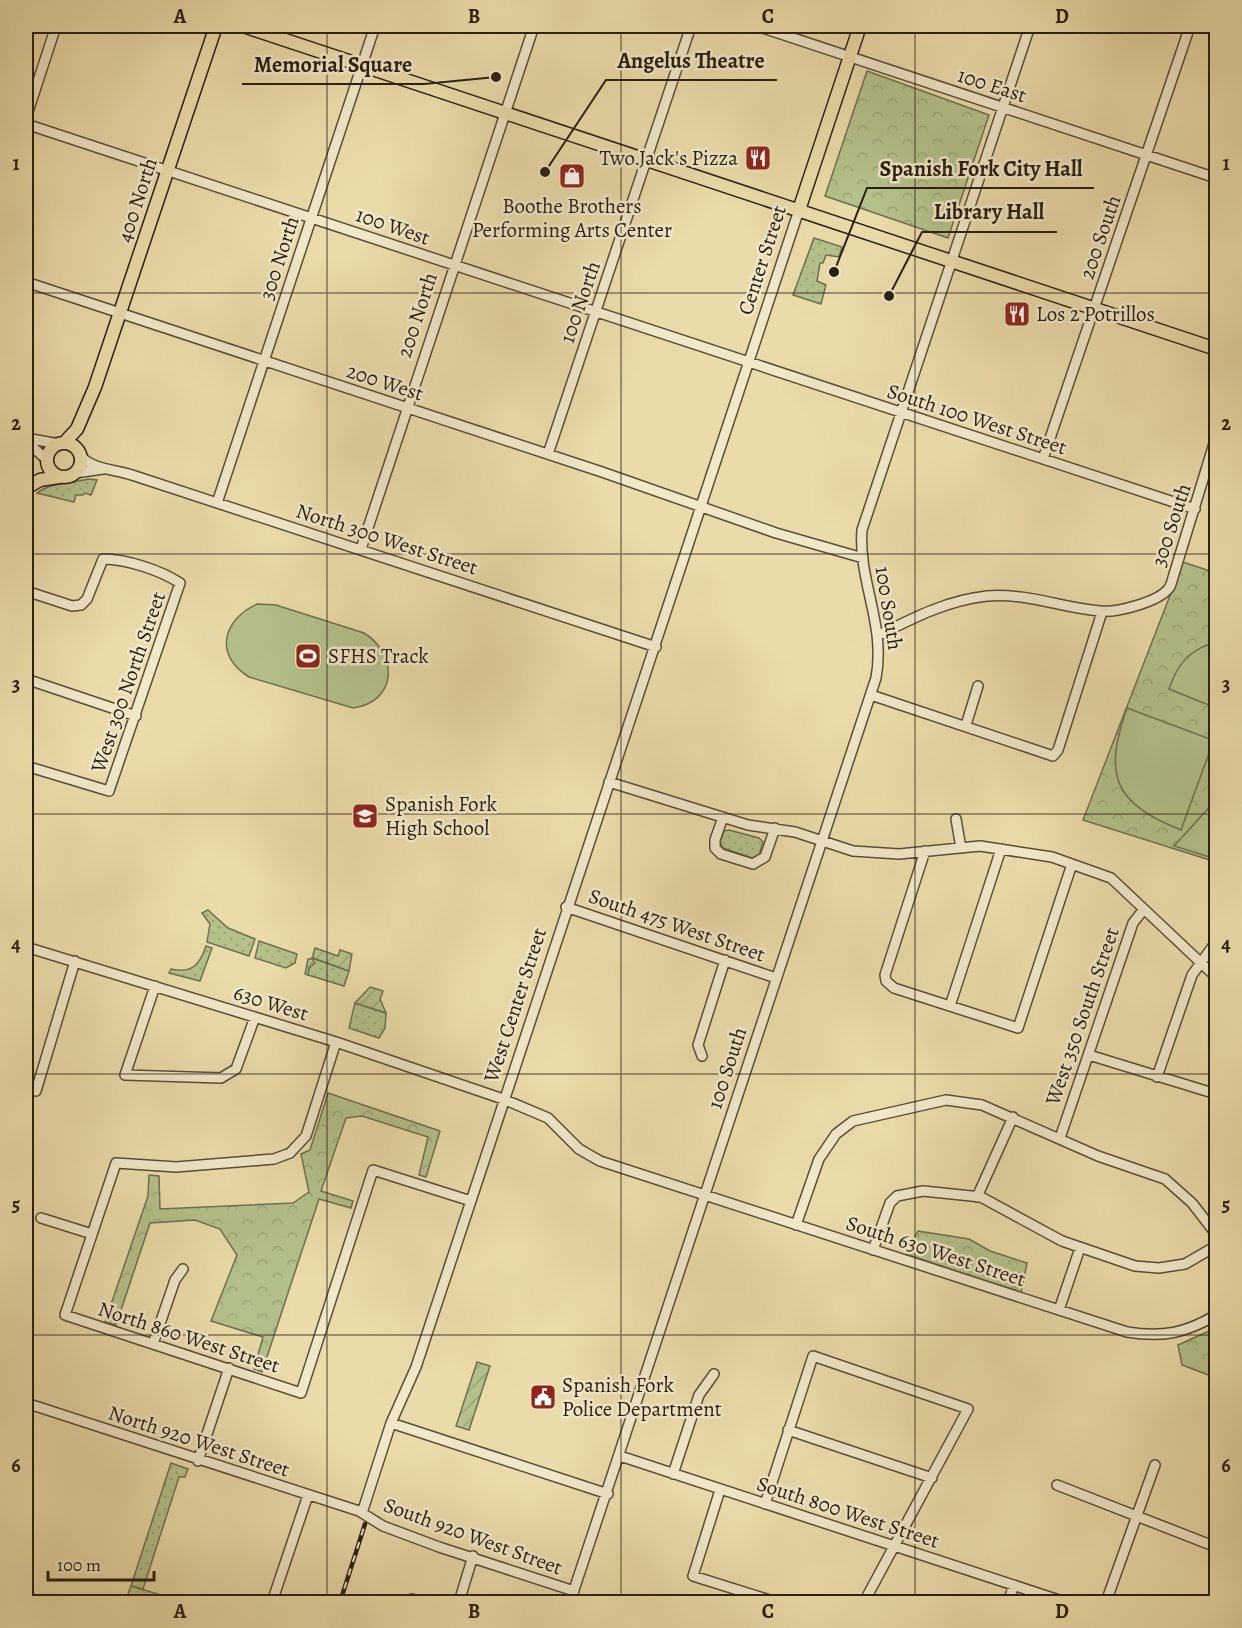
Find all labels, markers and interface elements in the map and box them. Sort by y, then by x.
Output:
text: A [173,3,187,30]
text: B [468,3,480,30]
text: C [762,3,774,30]
text: D [1055,3,1069,30]
callout: Angelus Theatre [606,40,777,80]
callout: Memorial Square [242,44,424,84]
text: Angelus Theatre [616,46,765,76]
text: Memorial Square [254,50,412,80]
street label: 100 East [954,61,1030,109]
restaurant icon: Two Jack's Pizza [743,143,773,173]
place label: Two Jack's Pizza [600,144,738,172]
callout: Spanish Fork City Hall [867,148,1094,188]
text: 1 [12,150,20,177]
text: 1 [1222,150,1230,177]
street label: 400 North [110,154,164,246]
text: Spanish Fork City Hall [879,154,1083,184]
shop icon: Boothe Brothers Performing Arts Center [557,161,587,191]
street label: 200 South [1073,191,1127,283]
place label: Boothe Brothers Performing Arts Center [472,192,672,244]
callout: Library Hall [922,192,1057,232]
text: Library Hall [934,197,1044,227]
street label: 100 West [352,200,434,252]
street label: Center Street [731,201,793,318]
street label: 300 North [252,212,306,304]
street label: 100 North [553,257,607,347]
street label: 200 North [390,269,444,361]
restaurant icon: Los 2 Potrillos [1002,299,1032,329]
place label: Los 2 Potrillos [1036,300,1155,328]
street label: 200 West [343,356,427,408]
street label: South 100 West Street [884,377,1070,461]
text: 2 [11,410,21,437]
text: 2 [1221,410,1231,437]
street label: 300 South [1144,480,1198,570]
street label: North 300 West Street [293,496,481,582]
street label: 100 South [869,564,909,652]
street label: West 300 North Street [84,588,172,777]
sports icon: SFHS Track [293,641,323,671]
place label: SFHS Track [328,642,429,670]
text: 3 [12,671,20,698]
text: 3 [1222,671,1230,698]
place label: Spanish Fork High School [385,790,498,842]
school or university icon: Spanish Fork High School [350,801,380,831]
street label: South 475 West Street [585,882,769,968]
street label: West 350 South Street [1038,923,1126,1110]
street label: West Center Street [477,924,553,1087]
text: 4 [11,931,21,958]
text: 4 [1221,931,1231,958]
street label: 630 West [230,978,312,1028]
street label: 100 South [701,1024,753,1112]
text: 5 [12,1191,20,1218]
text: 5 [1222,1191,1230,1218]
street label: South 630 West Street [843,1209,1029,1293]
street label: North 860 West Street [95,1294,283,1380]
place label: Spanish Fork Police Department [562,1371,722,1423]
public building icon: Spanish Fork Police Department [528,1382,558,1412]
street label: North 920 West Street [105,1398,293,1484]
text: 6 [11,1452,21,1479]
text: 6 [1221,1452,1231,1479]
street label: South 800 West Street [753,1469,943,1555]
street label: South 920 West Street [380,1491,566,1581]
scale bar [48,1544,154,1582]
text: 100 m [57,1553,101,1577]
text: A [173,1598,187,1625]
text: B [468,1598,480,1625]
text: C [762,1598,774,1625]
text: D [1055,1598,1069,1625]

